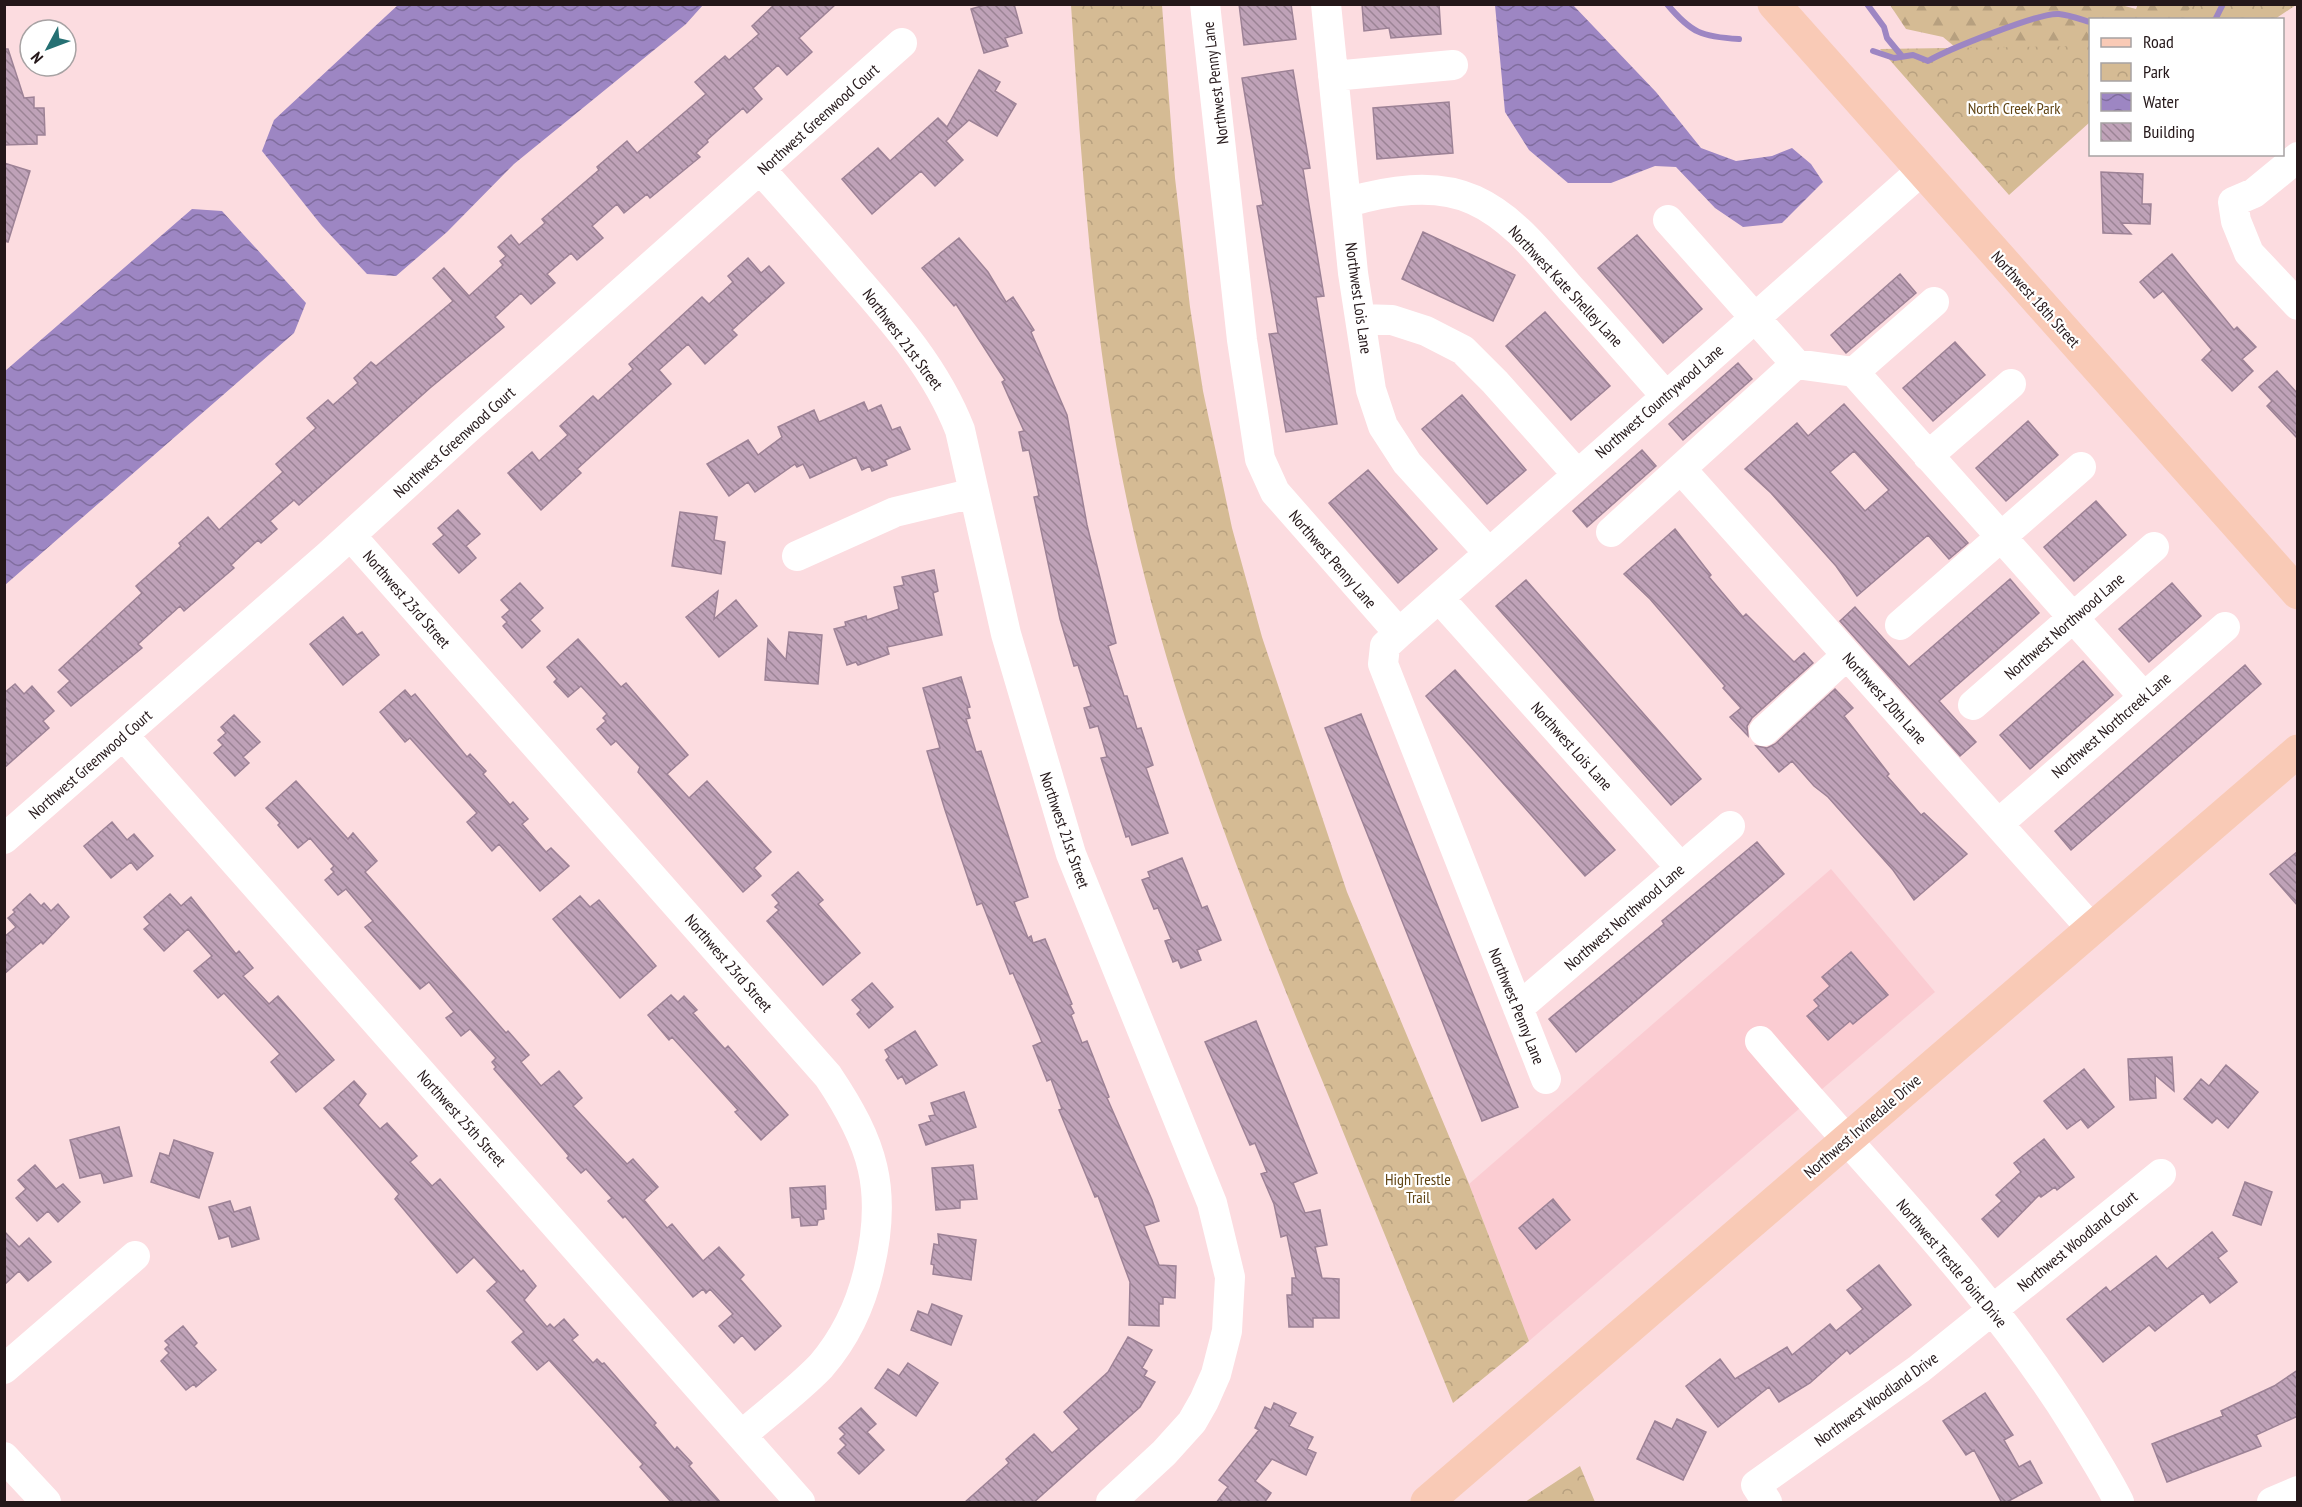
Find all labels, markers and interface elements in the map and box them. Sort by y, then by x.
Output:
north arrow [18,18,78,78]
legend [2089,18,2284,156]
street label: Northwest Penny Lane [1198,20,1232,146]
text: Road [2143,30,2174,53]
text: N [26,48,47,68]
street label: Northwest Greenwood Court [753,59,883,179]
text: Park [2143,60,2170,83]
text: Water [2143,90,2179,113]
park label: North Creek Park [1968,98,2061,118]
text: Building [2143,120,2195,143]
street label: Northwest Kate Shelley Lane [1505,221,1627,351]
street label: Northwest Lois Lane [1341,241,1377,355]
street label: Northwest 18th Street [1987,247,2085,352]
street label: Northwest 21st Street [858,284,948,394]
street label: Northwest Countrywood Lane [1591,340,1727,462]
street label: Northwest Greenwood Court [389,382,519,502]
street label: Northwest Penny Lane [1285,506,1381,612]
street label: Northwest 23rd Street [359,546,455,652]
street label: Northwest Northwood Lane [2000,568,2128,684]
street label: Northwest 20th Lane [1839,648,1931,748]
street label: Northwest Northcreek Lane [2047,668,2175,782]
street label: Northwest Lois Lane [1527,698,1617,794]
street label: Northwest Greenwood Court [24,705,156,823]
street label: Northwest 21st Street [1036,769,1094,891]
street label: Northwest Northwood Lane [1560,859,1688,975]
street label: Northwest 23rd Street [681,910,777,1016]
street label: Northwest Penny Lane [1485,945,1549,1067]
street label: Northwest 25th Street [413,1066,511,1171]
street label: Northwest Irvinedale Drive [1799,1070,1925,1182]
park label: High Trestle Trail [1385,1169,1451,1207]
street label: Northwest Woodland Court [2013,1186,2142,1296]
street label: Northwest Trestle Point Drive [1892,1195,2012,1331]
street label: Northwest Woodland Drive [1810,1347,1942,1451]

